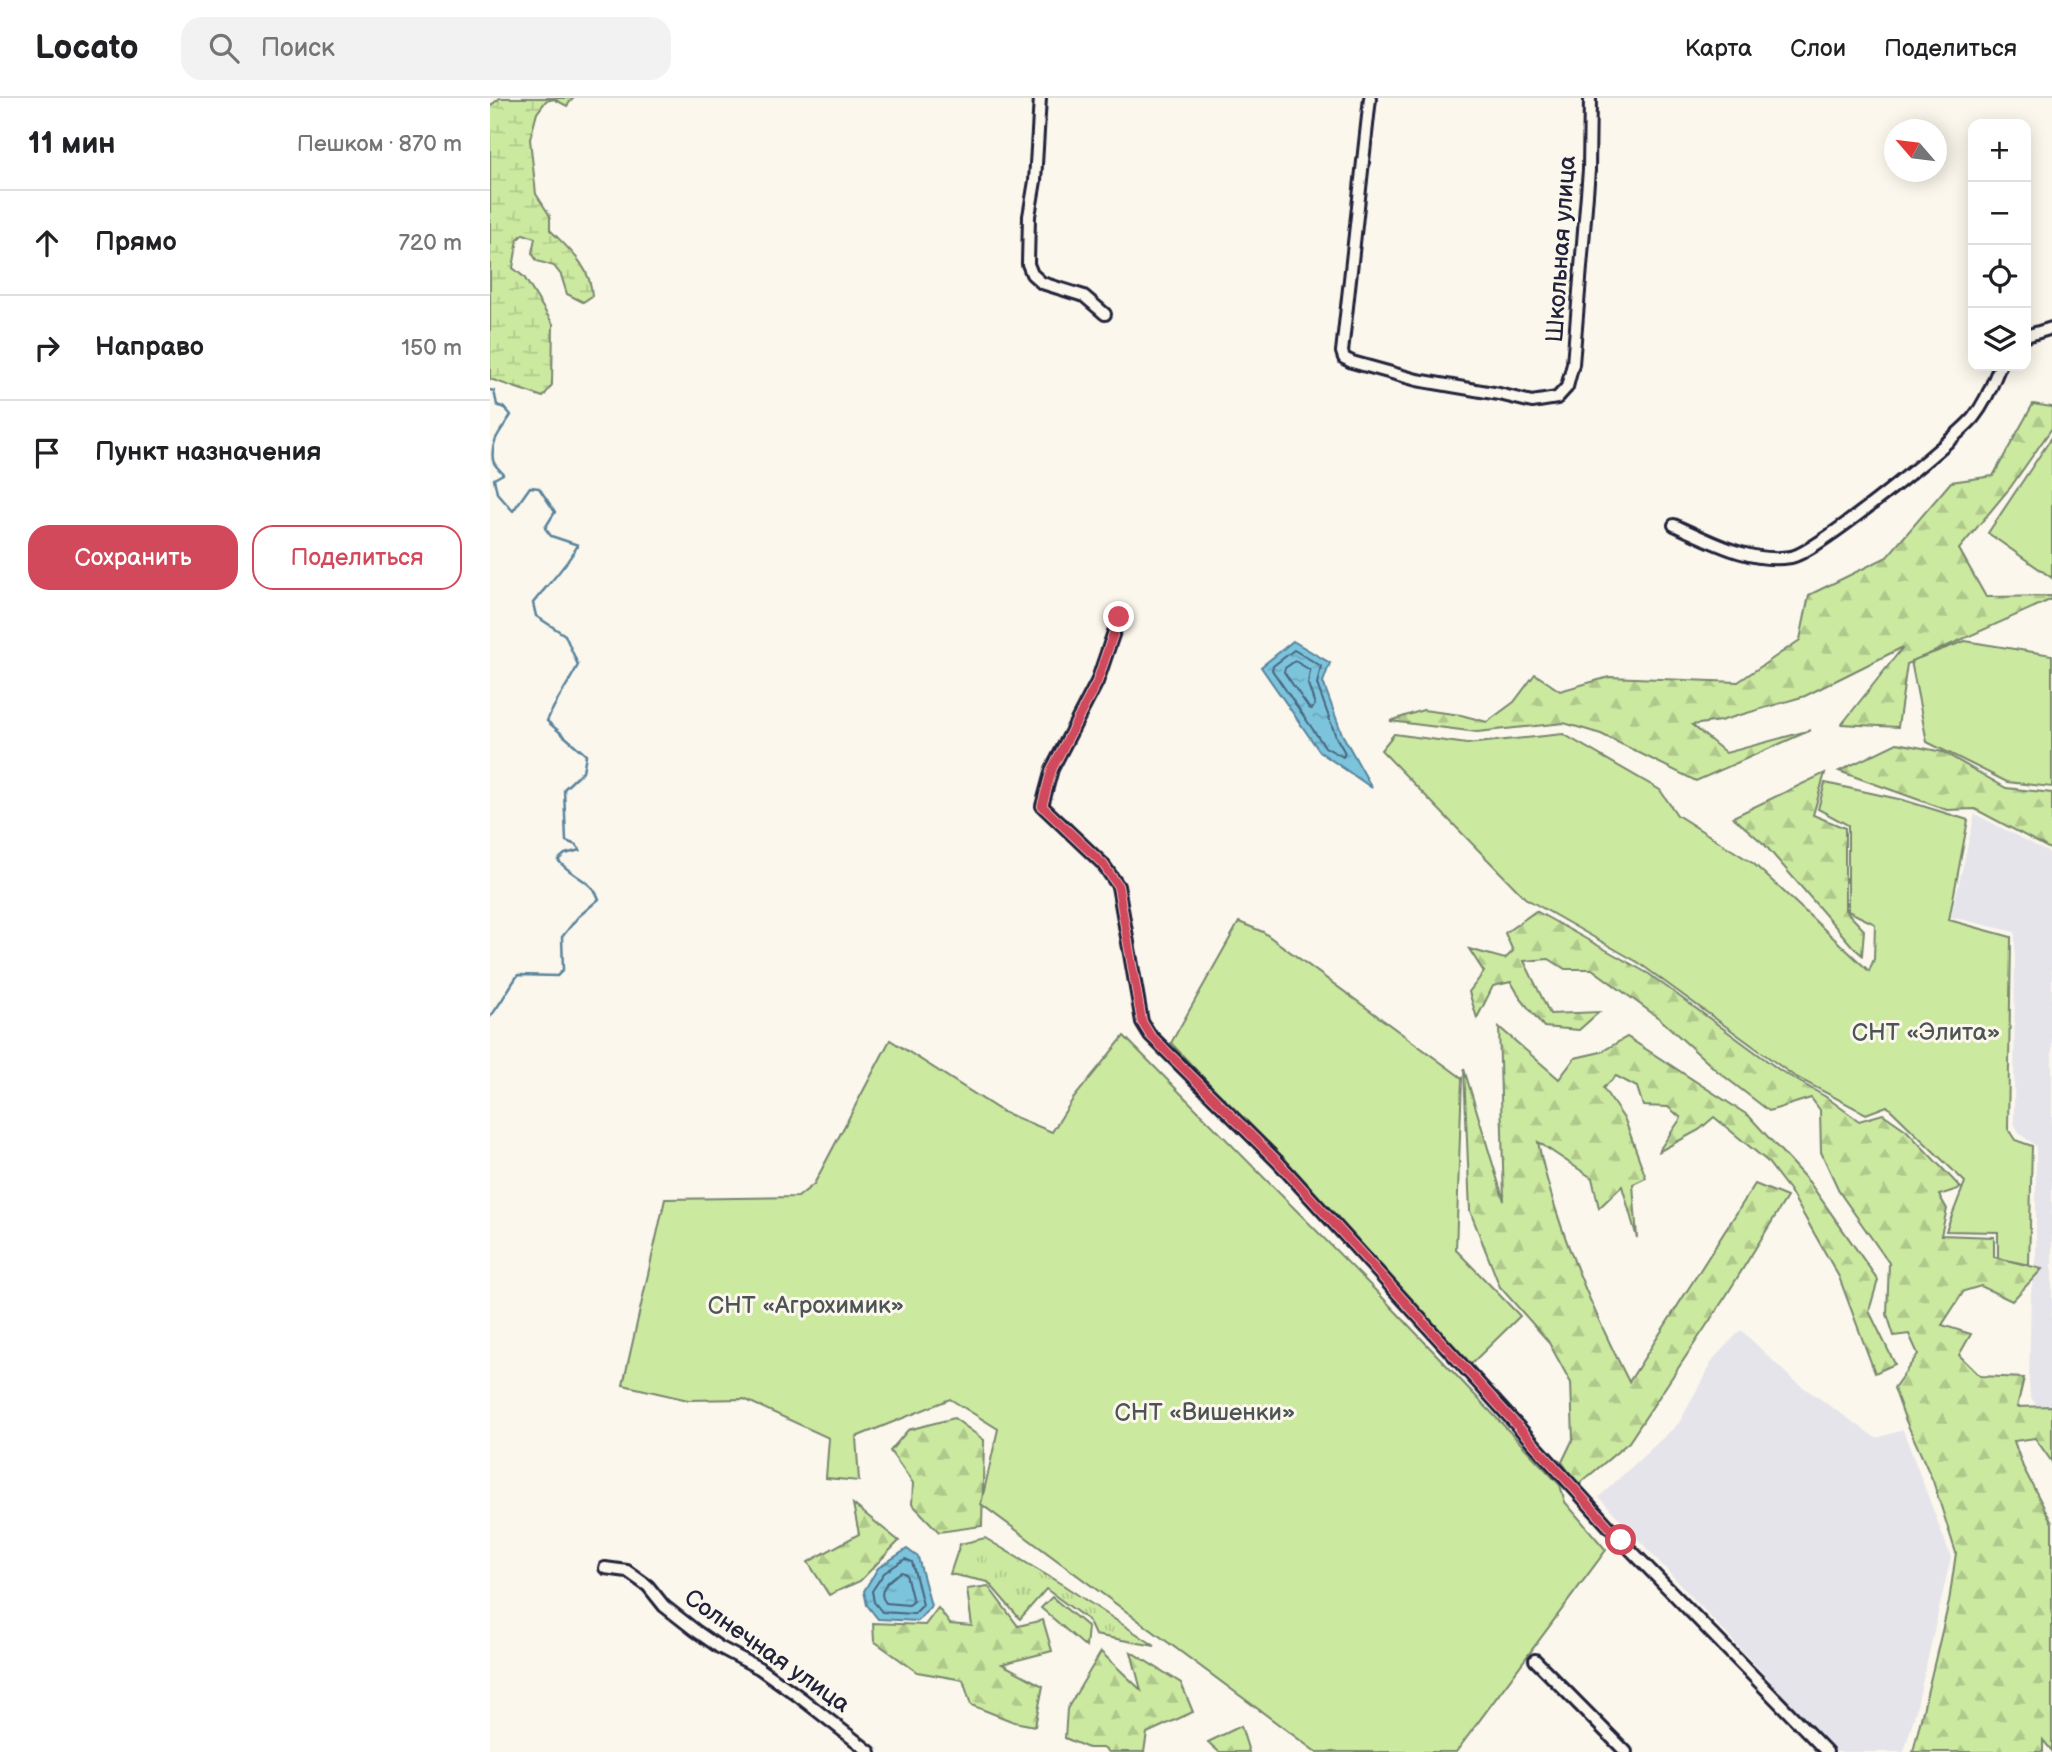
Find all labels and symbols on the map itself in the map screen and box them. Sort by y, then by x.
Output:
north arrow [1884,119,1947,182]
street label: Школьная улица [1540,155,1582,343]
route end [1103,601,1134,632]
park label: СНТ «Элита» [1852,1018,2000,1047]
park label: СНТ «Агрохимик» [708,1291,904,1320]
park label: СНТ «Вишенки» [1115,1398,1295,1427]
route start [1605,1524,1636,1555]
street label: Солнечная улица [679,1583,855,1719]

